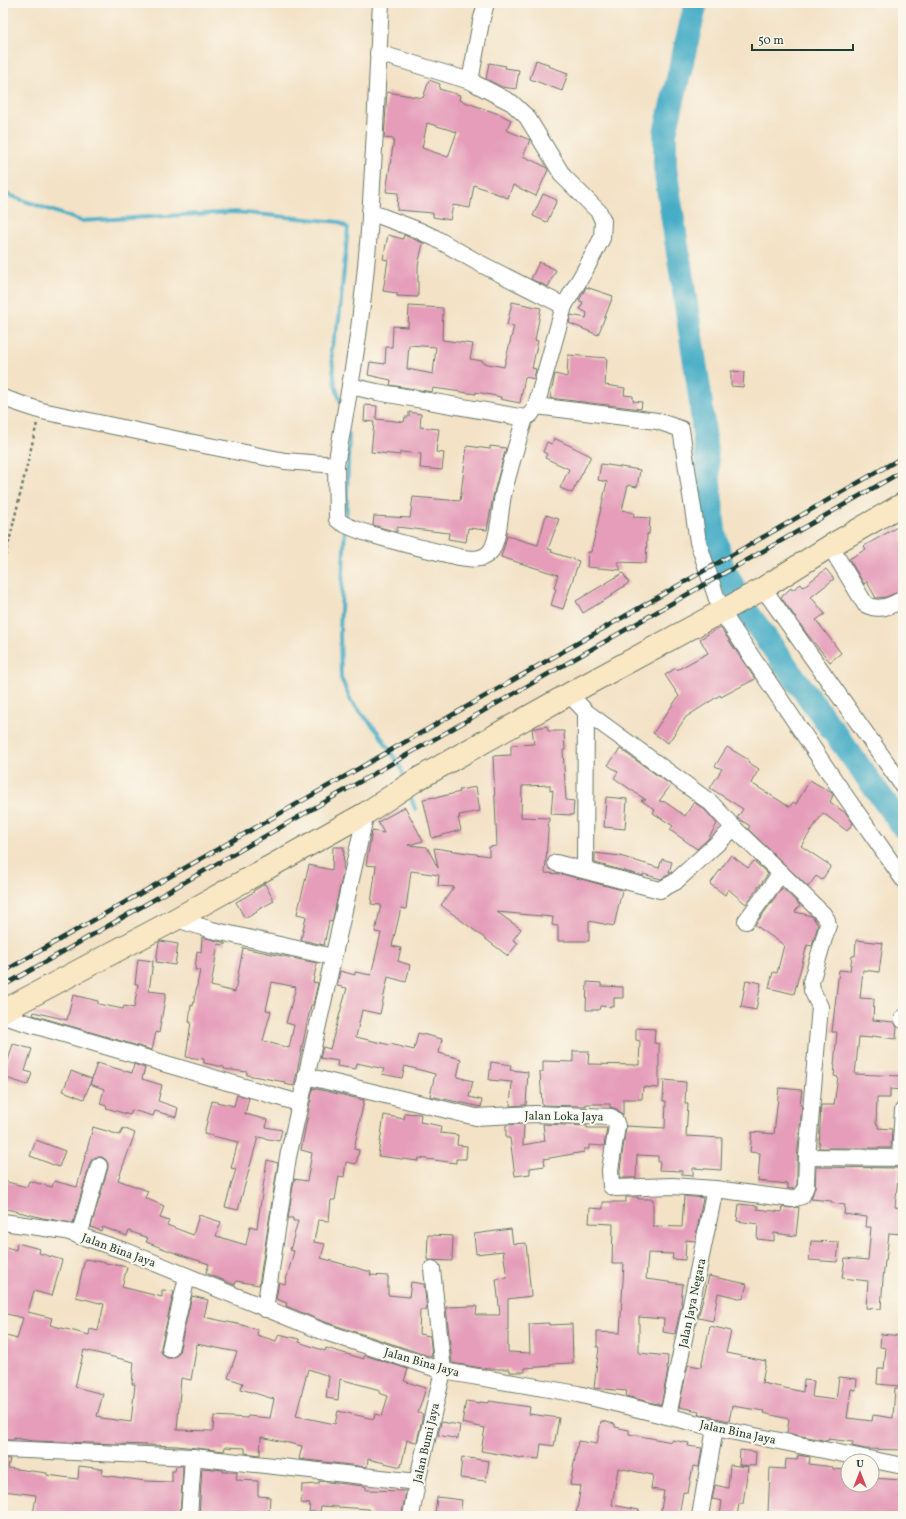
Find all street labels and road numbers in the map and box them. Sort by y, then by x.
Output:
street label: Jalan Loka Jaya [524,1108,604,1126]
street label: Jalan Bina Jaya [79,1230,158,1272]
street label: Jalan Jaya Negara [676,1257,710,1349]
street label: Jalan Bina Jaya [382,1345,461,1381]
street label: Jalan Bumi Jaya [410,1401,444,1485]
street label: Jalan Bina Jaya [698,1417,777,1449]

